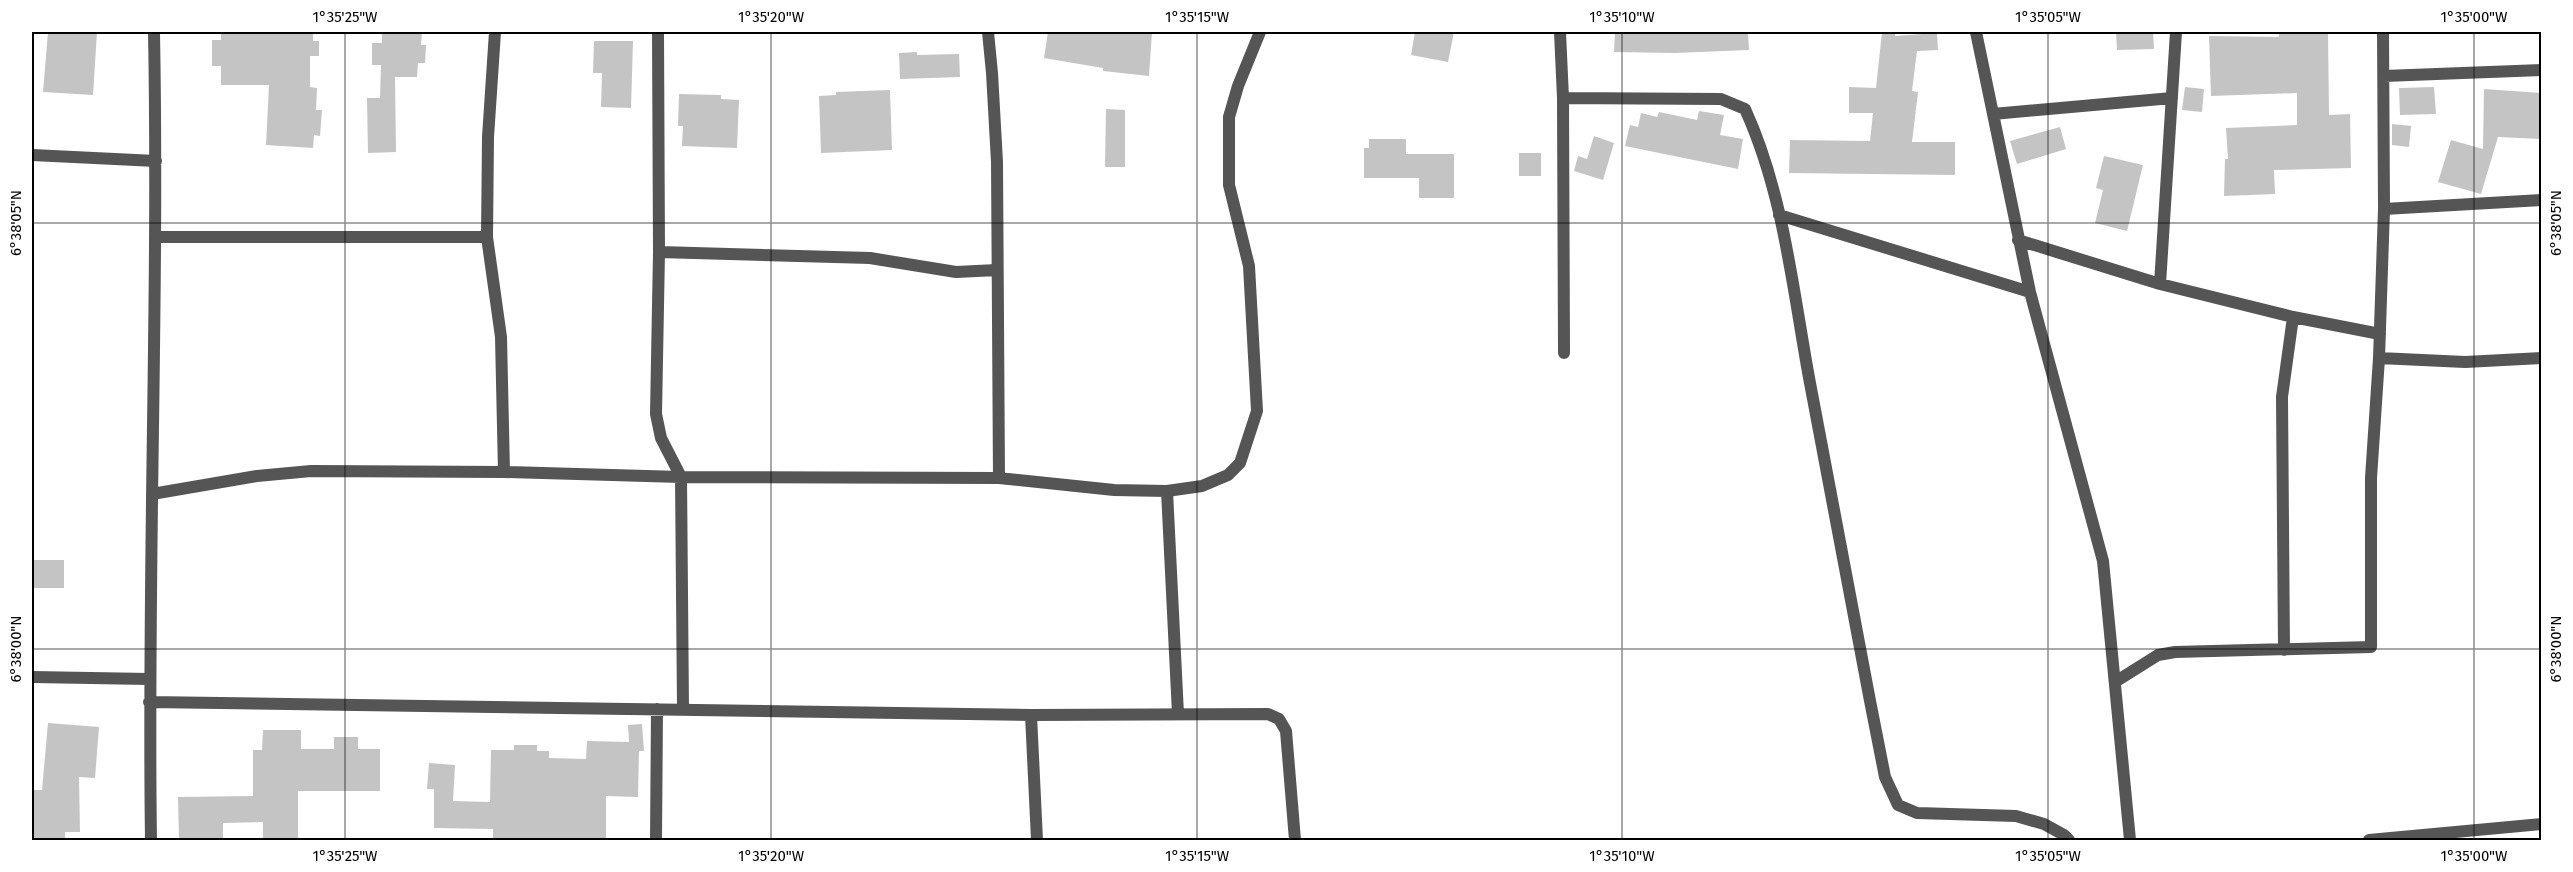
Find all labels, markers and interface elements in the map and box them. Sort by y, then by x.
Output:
text: 1°35'25"W [312,8,378,26]
text: 1°35'20"W [738,8,805,26]
text: 1°35'15"W [1165,8,1230,26]
text: 1°35'10"W [1589,8,1655,26]
text: 1°35'05"W [2015,8,2082,26]
text: 1°35'00"W [2441,8,2508,26]
text: 6°38'05"N [7,190,25,256]
text: 6°38'05"N [2547,190,2565,256]
text: 6°38'00"N [7,615,25,683]
text: 6°38'00"N [2547,615,2565,683]
text: 1°35'25"W [312,847,378,865]
text: 1°35'20"W [738,847,805,865]
text: 1°35'15"W [1165,847,1230,865]
text: 1°35'10"W [1589,847,1655,865]
text: 1°35'05"W [2015,847,2082,865]
text: 1°35'00"W [2441,847,2508,865]

